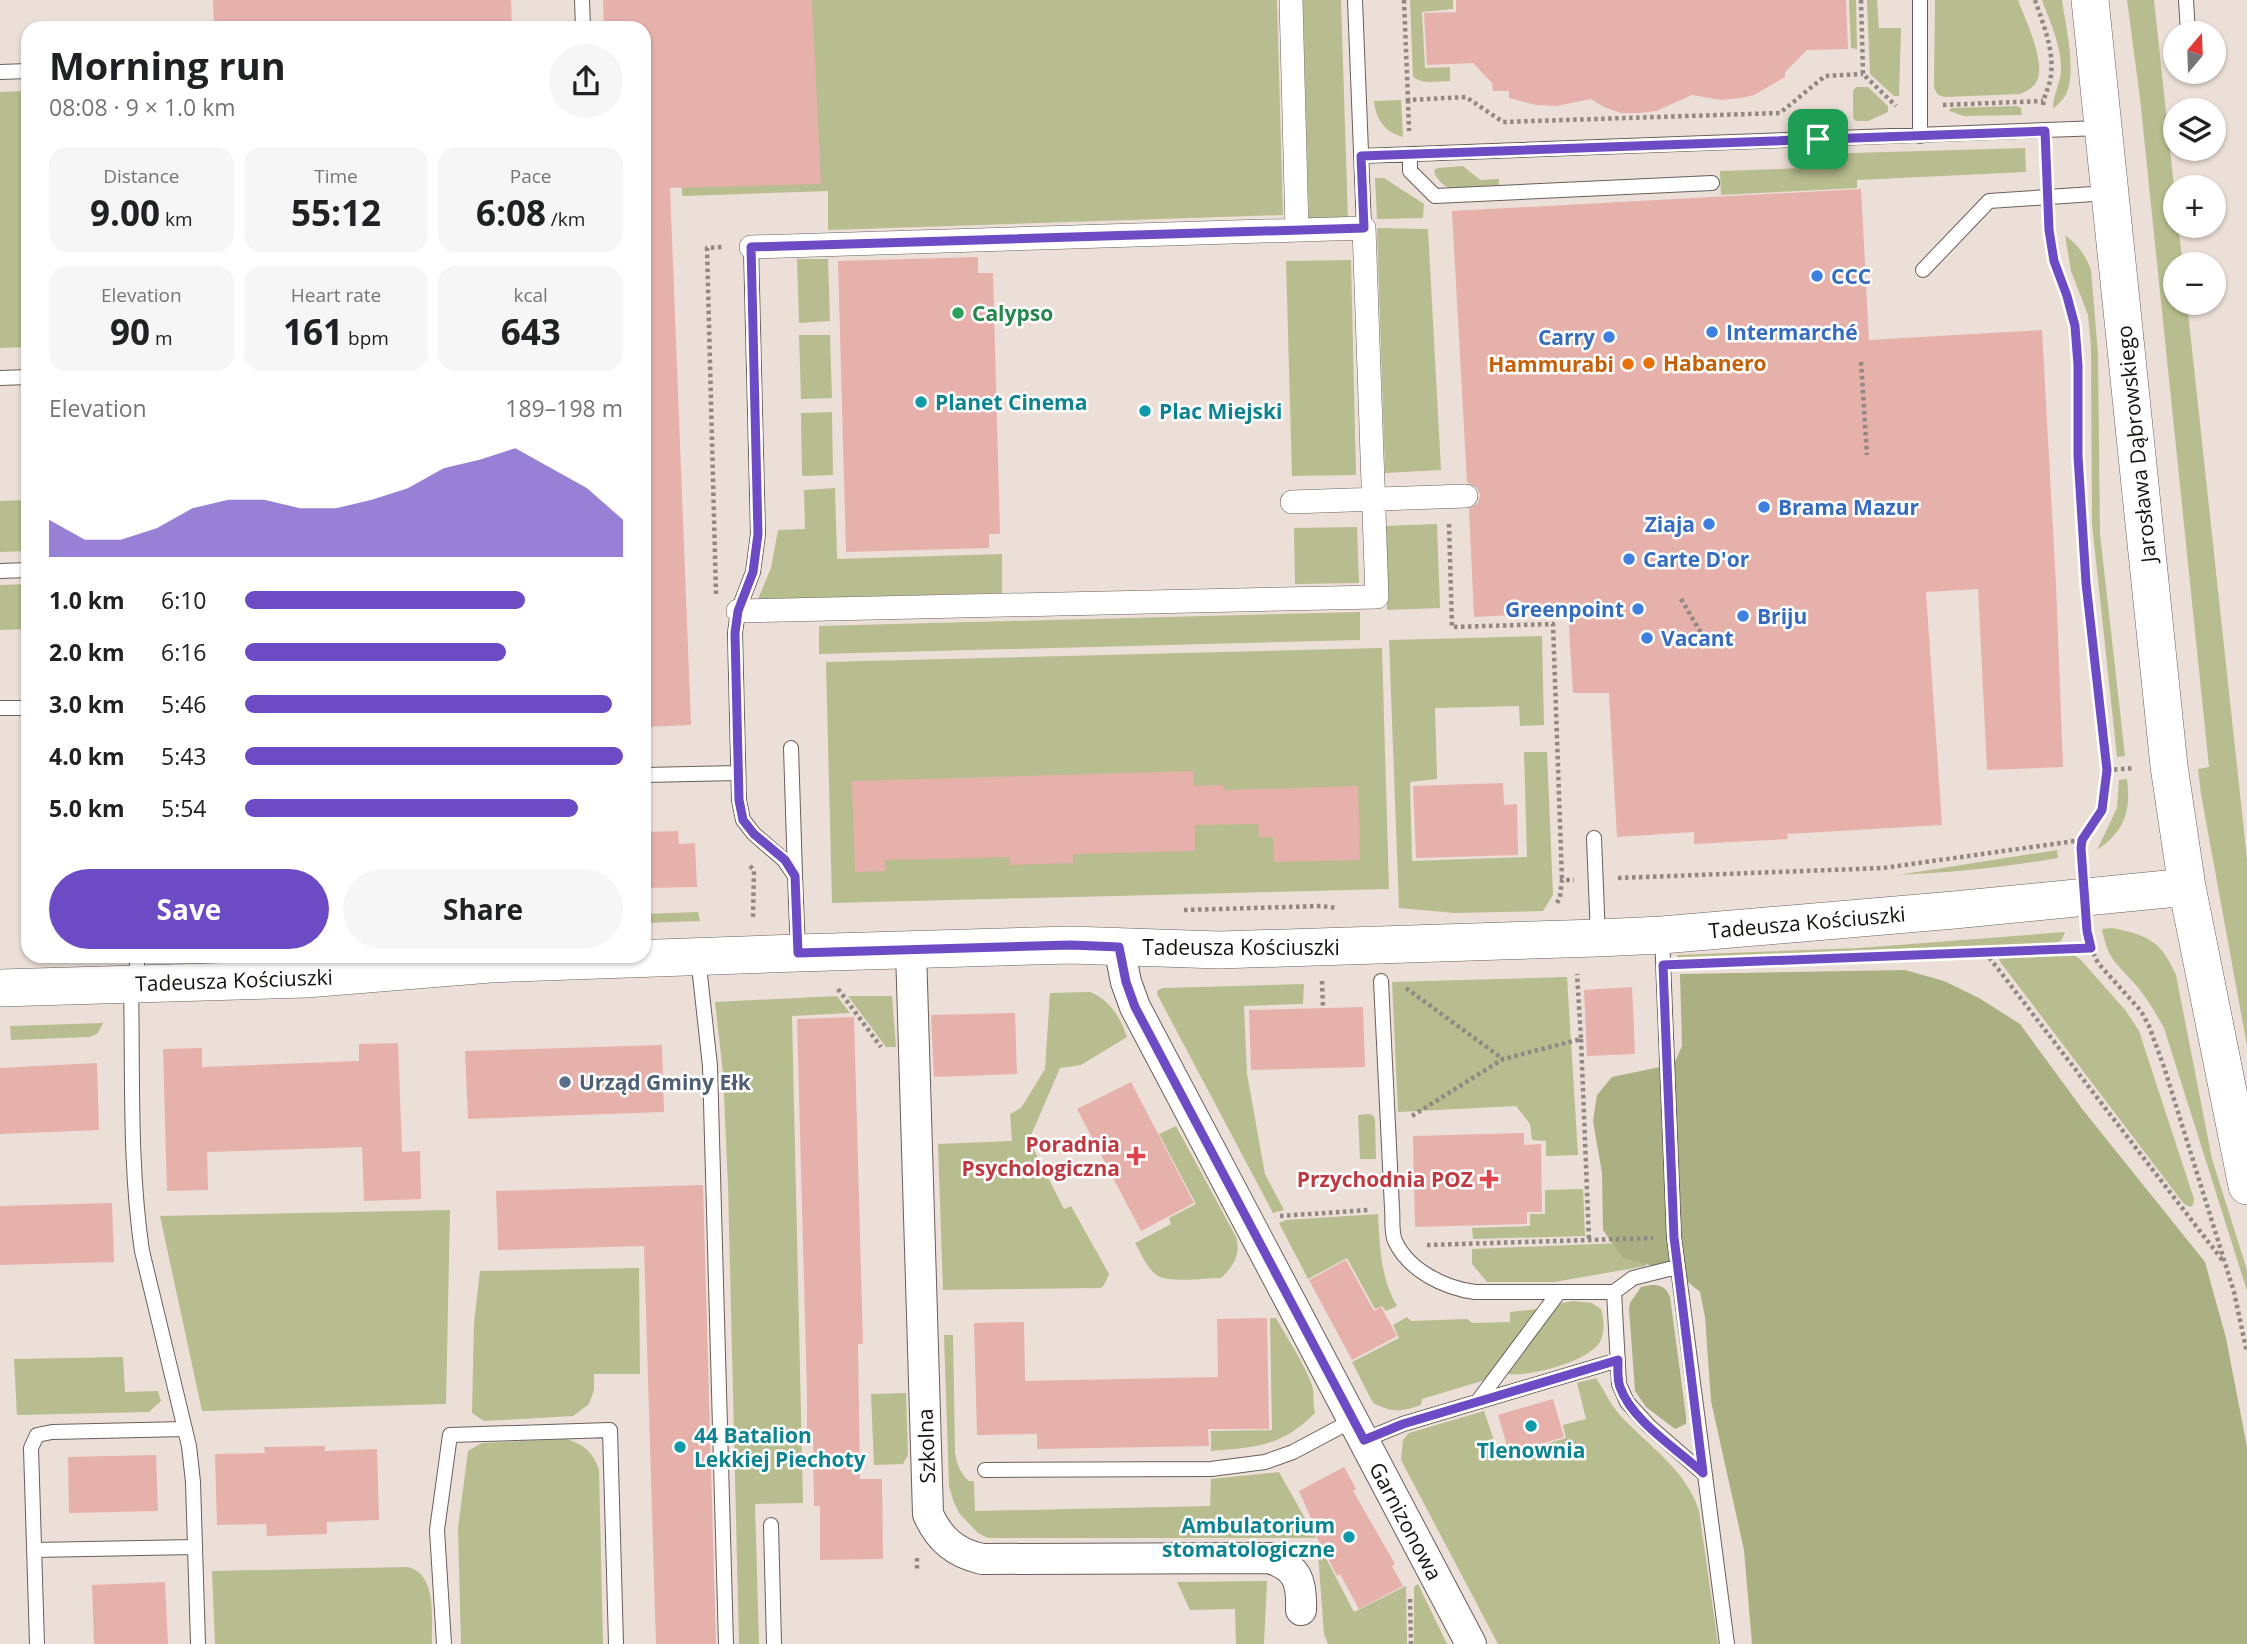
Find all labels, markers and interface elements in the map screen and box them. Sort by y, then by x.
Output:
north arrow [2163,21,2226,84]
map controls [2163,21,2226,315]
text: Morning run [49,39,286,91]
button: share [549,44,623,118]
text: 08:08 · 9 × 1.0 km [49,91,236,123]
button: layers [2163,98,2226,161]
pin [1788,109,1848,169]
icon: arrive [1799,120,1837,158]
text: Distance [103,163,180,189]
text: Time [314,163,358,189]
text: Pace [510,163,552,189]
button: + [2163,175,2226,238]
text: 9.00 [90,189,160,236]
text: 55:12 [291,189,381,236]
text: 6:08 [476,189,546,236]
text: km [160,206,193,232]
text: /km [546,206,585,232]
button: − [2163,252,2226,315]
place label: CCC [1831,262,1871,290]
marker: CCC [1809,268,1825,284]
text: Elevation [101,282,182,308]
text: Heart rate [291,282,381,308]
text: kcal [513,282,548,308]
place label: Calypso [972,299,1053,327]
marker: Calypso [950,305,966,321]
text: 90 [110,308,150,355]
text: 161 [283,308,343,355]
text: 643 [501,308,561,355]
place label: Intermarché [1726,318,1858,346]
place label: Carry [1538,323,1595,351]
marker: Intermarché [1704,324,1720,340]
street label: Jarosława Dąbrowskiego [2110,324,2163,566]
text: m [150,325,173,351]
text: bpm [343,325,389,351]
marker: Carry [1601,329,1617,345]
place label: Habanero [1663,349,1766,377]
place label: Hammurabi [1488,350,1614,378]
marker: Habanero [1641,355,1657,371]
marker: Hammurabi [1620,356,1636,372]
place label: Planet Cinema [935,388,1087,416]
text: Elevation [49,392,147,424]
text: 189–198 m [505,392,623,424]
marker: Planet Cinema [913,394,929,410]
place label: Plac Miejski [1159,397,1282,425]
marker: Plac Miejski [1137,403,1153,419]
place label: Brama Mazur [1778,493,1920,521]
marker: Brama Mazur [1756,499,1772,515]
place label: Ziaja [1645,510,1695,538]
marker: Ziaja [1701,516,1717,532]
place label: Carte D'or [1643,545,1750,573]
marker: Carte D'or [1621,551,1637,567]
text: 1.0 km [49,584,125,616]
text: 6:10 [161,584,207,616]
place label: Greenpoint [1505,595,1624,623]
marker: Greenpoint [1630,601,1646,617]
place label: Briju [1757,602,1807,630]
marker: Briju [1735,608,1751,624]
place label: Vacant [1661,624,1734,652]
marker: Vacant [1639,630,1655,646]
text: 2.0 km [49,636,125,668]
text: 6:16 [161,636,207,668]
text: 3.0 km [49,688,125,720]
text: 5:46 [161,688,207,720]
text: 4.0 km [49,740,125,772]
text: 5:43 [161,740,207,772]
text: 5.0 km [49,792,125,824]
text: 5:54 [161,792,207,824]
button: Save [49,869,329,949]
button: Share [343,869,623,949]
street label: Tadeusza Kościuszki [1707,899,1907,945]
street label: Tadeusza Kościuszki [1142,933,1340,961]
street label: Tadeusza Kościuszki [135,963,333,997]
place label: Urząd Gminy Ełk [579,1068,752,1096]
marker: Urząd Gminy Ełk [557,1074,573,1090]
place label: Poradnia Psychologiczna [962,1130,1120,1182]
marker: Poradnia Psychologiczna [1126,1146,1146,1166]
place label: Przychodnia POZ [1297,1165,1473,1193]
marker: Przychodnia POZ [1479,1169,1499,1189]
street label: Szkolna [911,1408,941,1484]
marker: Tlenownia [1523,1418,1539,1434]
place label: 44 Batalion Lekkiej Piechoty [694,1421,866,1473]
place label: Tlenownia [1477,1436,1585,1464]
marker: 44 Batalion Lekkiej Piechoty [672,1439,688,1455]
street label: Garnizonowa [1363,1457,1449,1585]
place label: Ambulatorium stomatologiczne [1162,1511,1335,1563]
marker: Ambulatorium stomatologiczne [1341,1529,1357,1545]

